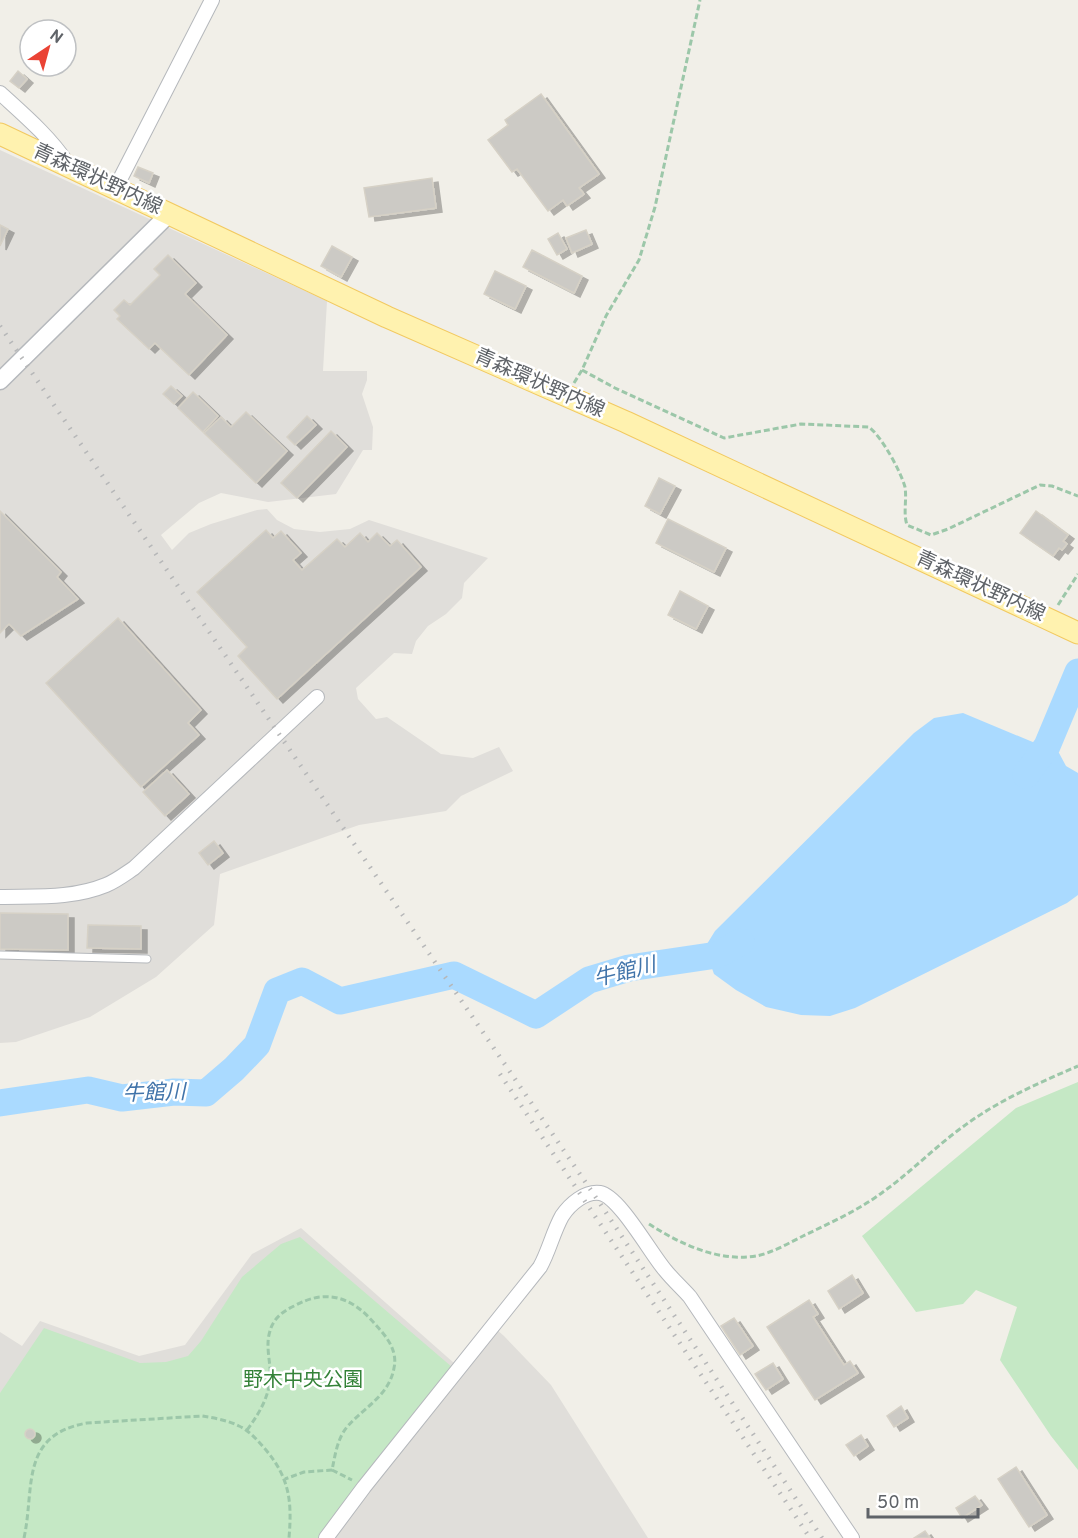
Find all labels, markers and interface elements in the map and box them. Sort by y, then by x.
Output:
north arrow [18,18,78,78]
text: N [45,26,66,49]
street label: 青森環状野内線 [28,139,166,221]
street label: 青森環状野内線 [470,344,608,424]
street label: 青森環状野内線 [911,546,1049,628]
water label: 牛館川 [591,952,661,994]
water label: 牛館川 [122,1079,188,1109]
park label: 野木中央公園 [243,1368,363,1394]
scale bar [868,1481,978,1519]
text: 50 m [877,1492,919,1515]

